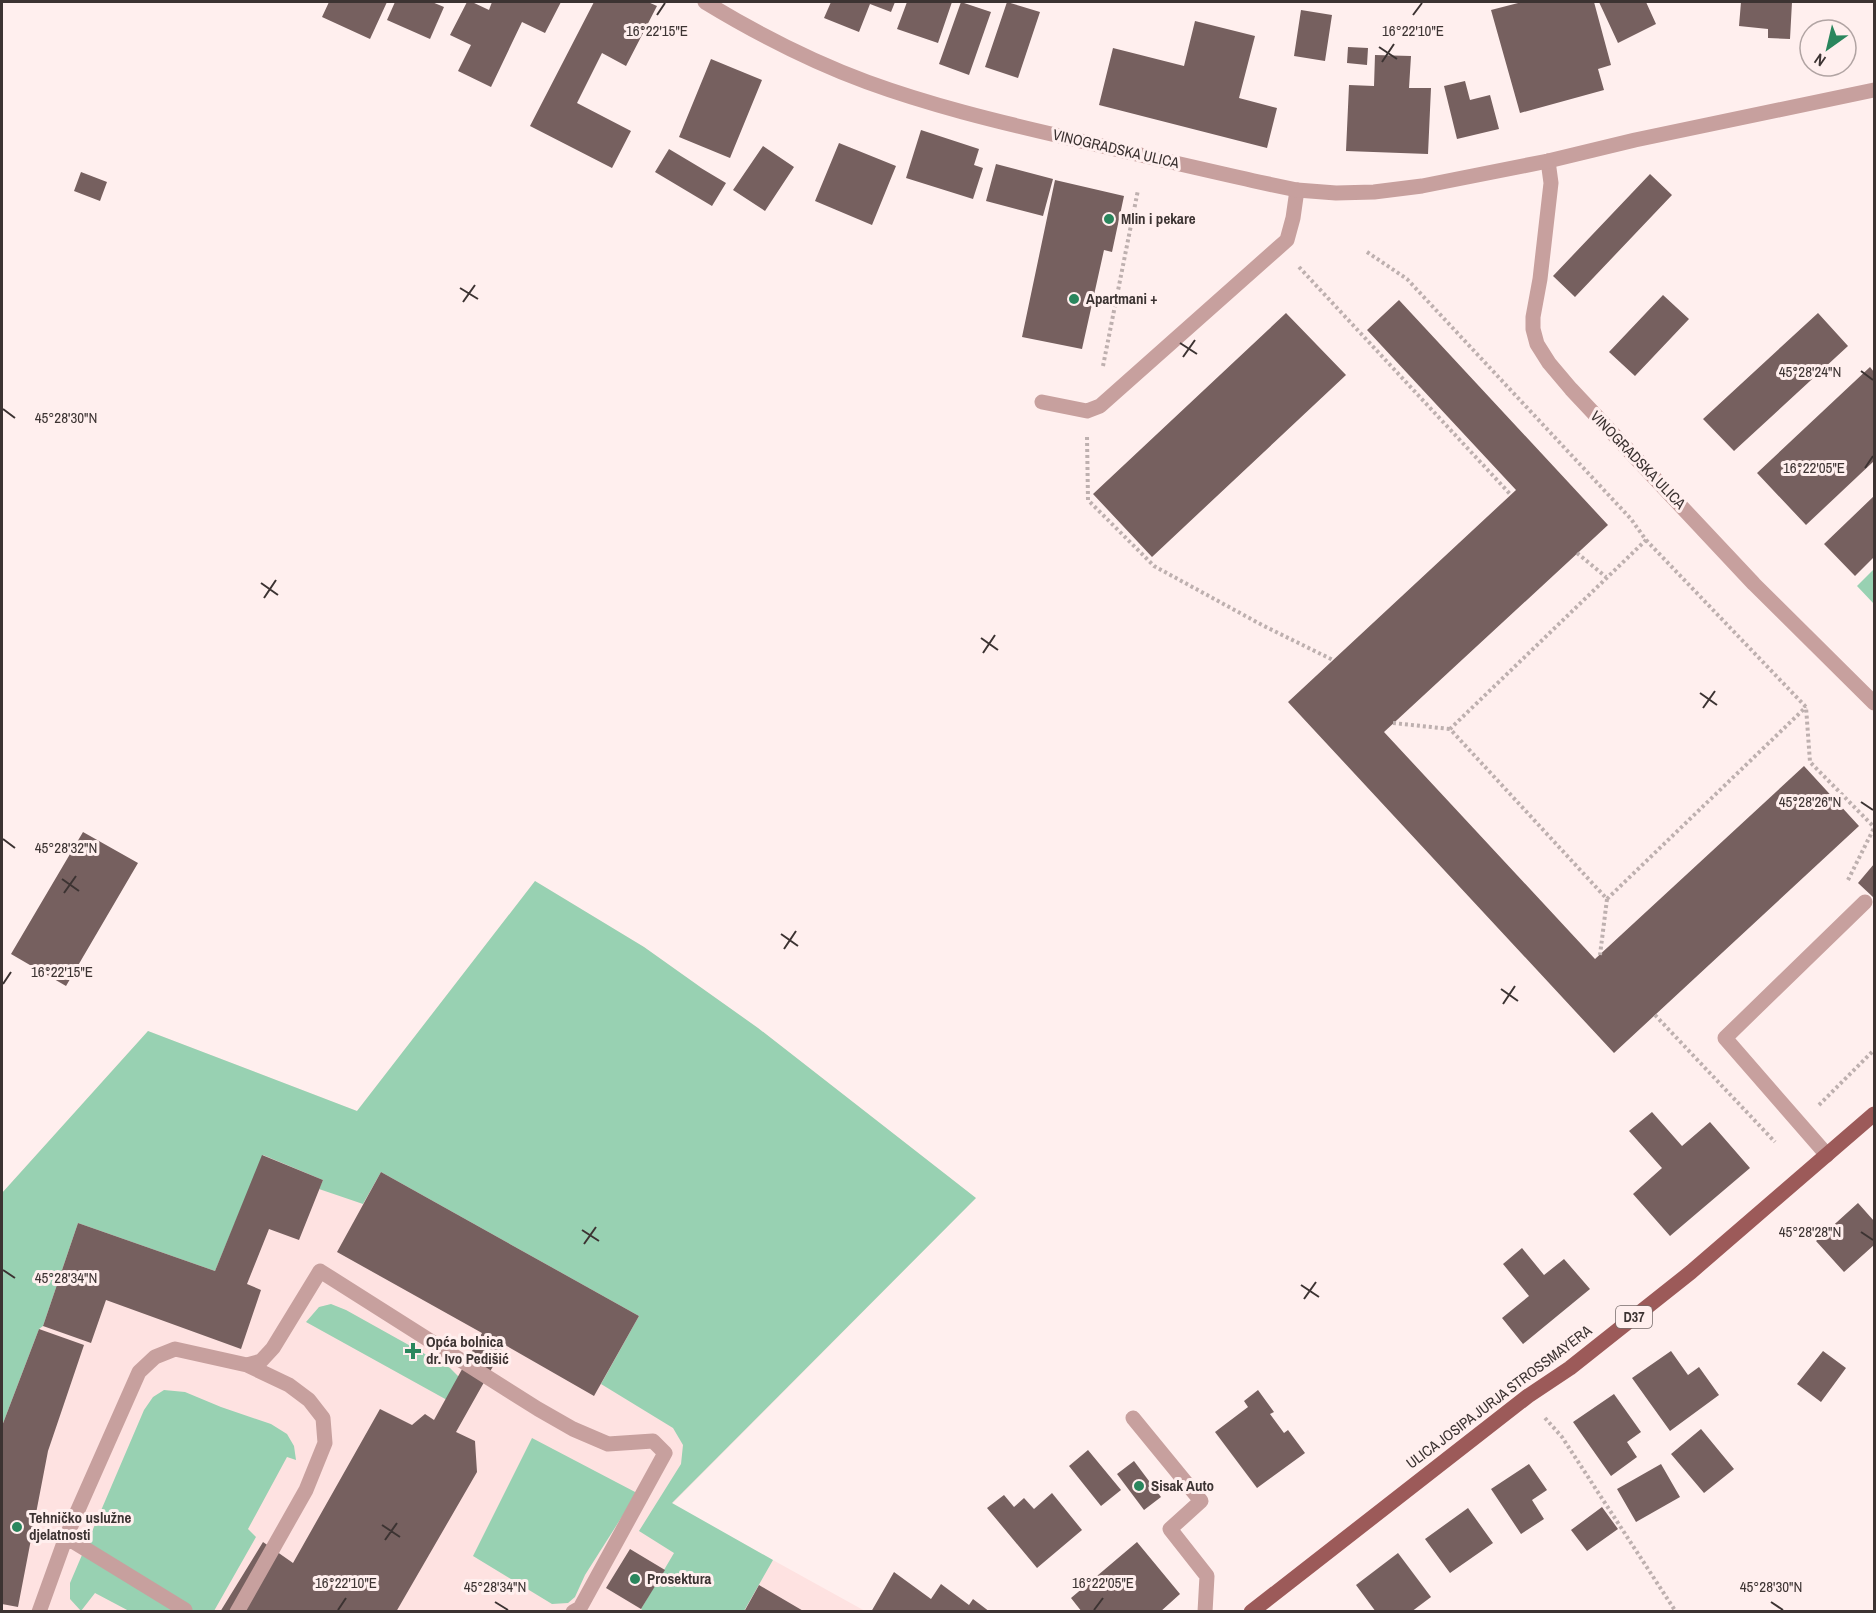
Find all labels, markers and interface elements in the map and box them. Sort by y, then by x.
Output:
north arrow [1798,18,1858,78]
text: 16°22'15"E [626,20,688,41]
text: 16°22'10"E [1382,20,1444,41]
text: N [1810,49,1830,72]
street label: VINOGRADSKA ULICA [1051,124,1182,173]
place label: Mlin i pekare [1121,208,1196,229]
marker: Mlin i pekare [1102,212,1116,226]
place label: Apartmani + [1086,288,1157,309]
marker: Apartmani + [1067,292,1081,306]
text: 45°28'24"N [1779,361,1841,382]
street label: VINOGRADSKA ULICA [1586,406,1691,514]
text: 45°28'30"N [35,407,97,428]
text: 16°22'05"E [1783,457,1845,478]
text: 45°28'26"N [1779,791,1841,812]
text: 45°28'32"N [35,837,97,858]
text: 16°22'15"E [31,961,93,982]
text: 45°28'28"N [1779,1221,1841,1242]
text: 45°28'34"N [35,1267,97,1288]
road number: D37 [1616,1306,1652,1328]
street label: ULICA JOSIPA JURJA STROSSMAYERA [1402,1319,1596,1473]
place label: Opća bolnica dr. Ivo Pedišić [426,1331,509,1369]
marker: Opća bolnica dr. Ivo Pedišić [404,1342,422,1360]
place label: Sisak Auto [1151,1475,1214,1496]
marker: Sisak Auto [1132,1479,1146,1493]
place label: Tehničko uslužne djelatnosti [29,1507,131,1545]
marker: Tehničko uslužne djelatnosti [10,1520,24,1534]
place label: Prosektura [647,1568,711,1589]
text: 16°22'10"E [315,1572,377,1593]
marker: Prosektura [628,1572,642,1586]
text: 16°22'05"E [1072,1572,1134,1593]
text: 45°28'34"N [464,1576,526,1597]
text: 45°28'30"N [1740,1576,1802,1597]

